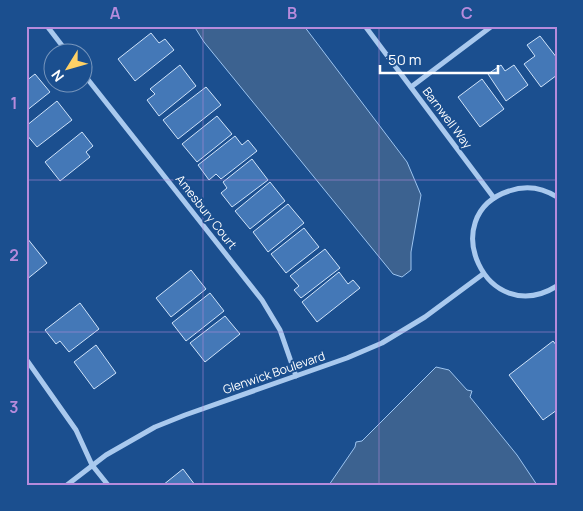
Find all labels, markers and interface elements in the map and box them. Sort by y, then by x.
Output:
text: A [110,2,121,24]
text: B [287,2,297,24]
text: C [461,2,473,24]
north arrow [42,42,92,92]
scale bar [380,42,498,74]
text: 50 m [388,49,422,70]
text: N [47,66,68,86]
street label: Barnwell Way [419,84,476,152]
text: 1 [10,92,18,114]
street label: Amesbury Court [172,171,241,253]
text: 2 [9,244,19,266]
street label: Glenwick Boulevard [220,347,327,398]
text: 3 [9,396,19,418]

